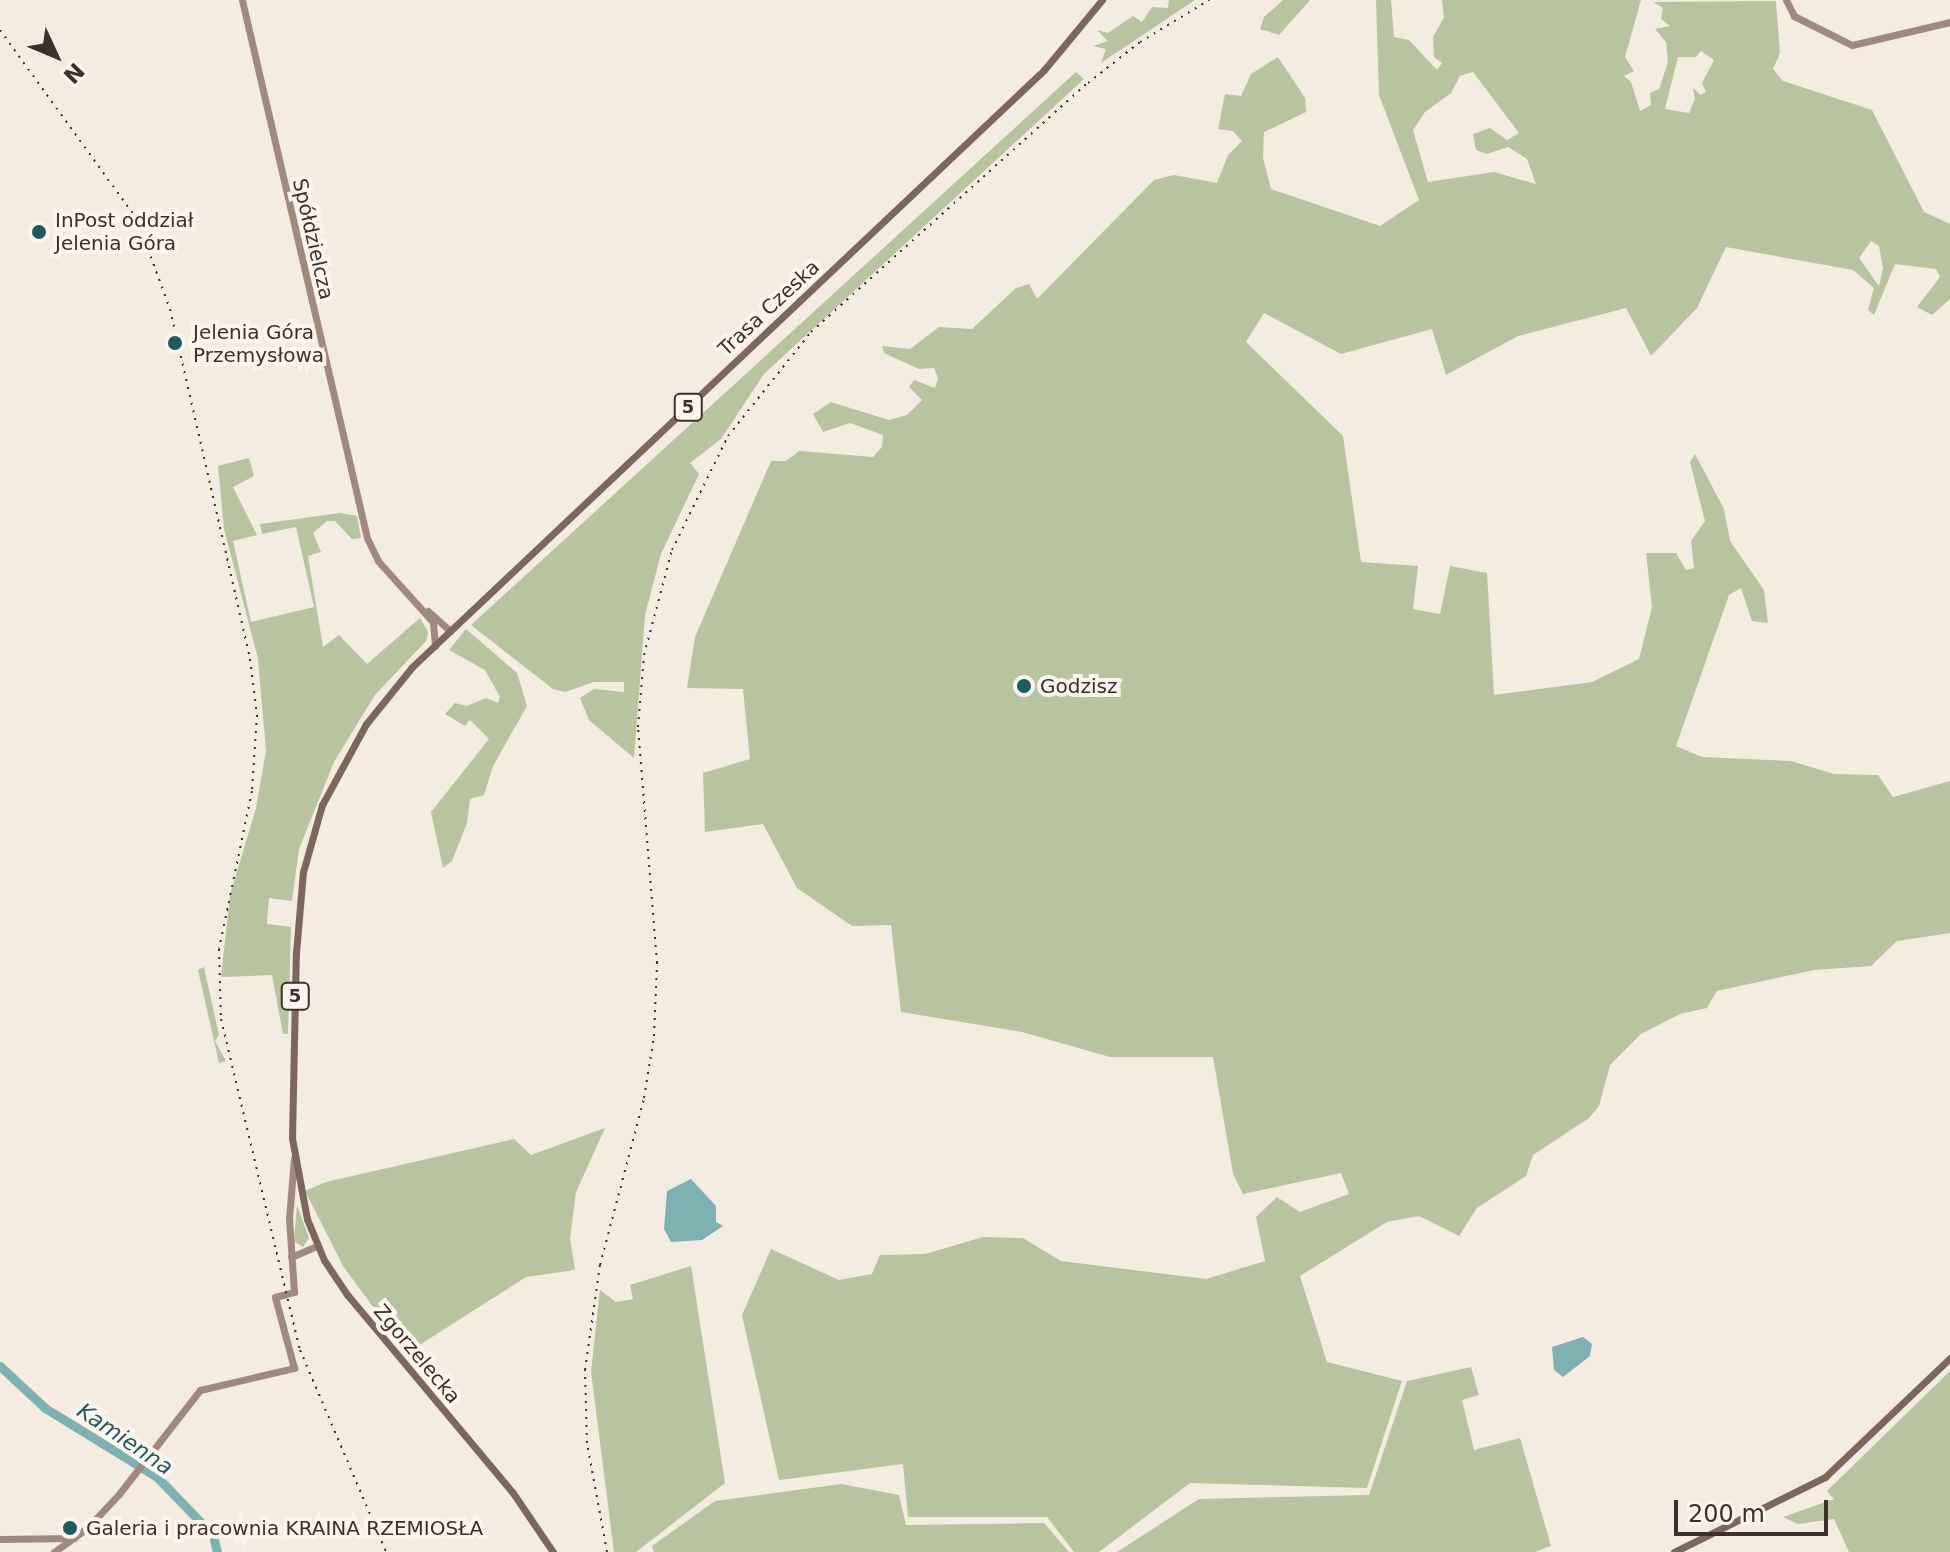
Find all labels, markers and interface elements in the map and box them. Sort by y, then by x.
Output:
north arrow [16,16,96,96]
text: N [58,58,89,88]
street label: Spółdzielcza [287,176,339,302]
place label: InPost oddział Jelenia Góra [55,208,193,255]
marker: InPost oddział Jelenia Góra [30,223,48,241]
street label: Trasa Czeska [713,255,825,361]
place label: Jelenia Góra Przemysłowa [193,320,324,367]
marker: Jelenia Góra Przemysłowa [164,332,186,354]
road number: 5 [672,393,704,421]
place label: Godzisz [1040,674,1117,698]
marker: Godzisz [1015,677,1033,695]
road number: 5 [279,982,311,1010]
street label: Zgorzelecka [369,1300,465,1408]
water label: Kamienna [72,1397,178,1481]
scale bar [1678,1484,1832,1534]
text: 200 m [1688,1500,1765,1528]
place label: Galeria i pracownia KRAINA RZEMIOSŁA [86,1516,483,1540]
marker: Galeria i pracownia KRAINA RZEMIOSŁA [61,1519,79,1537]

